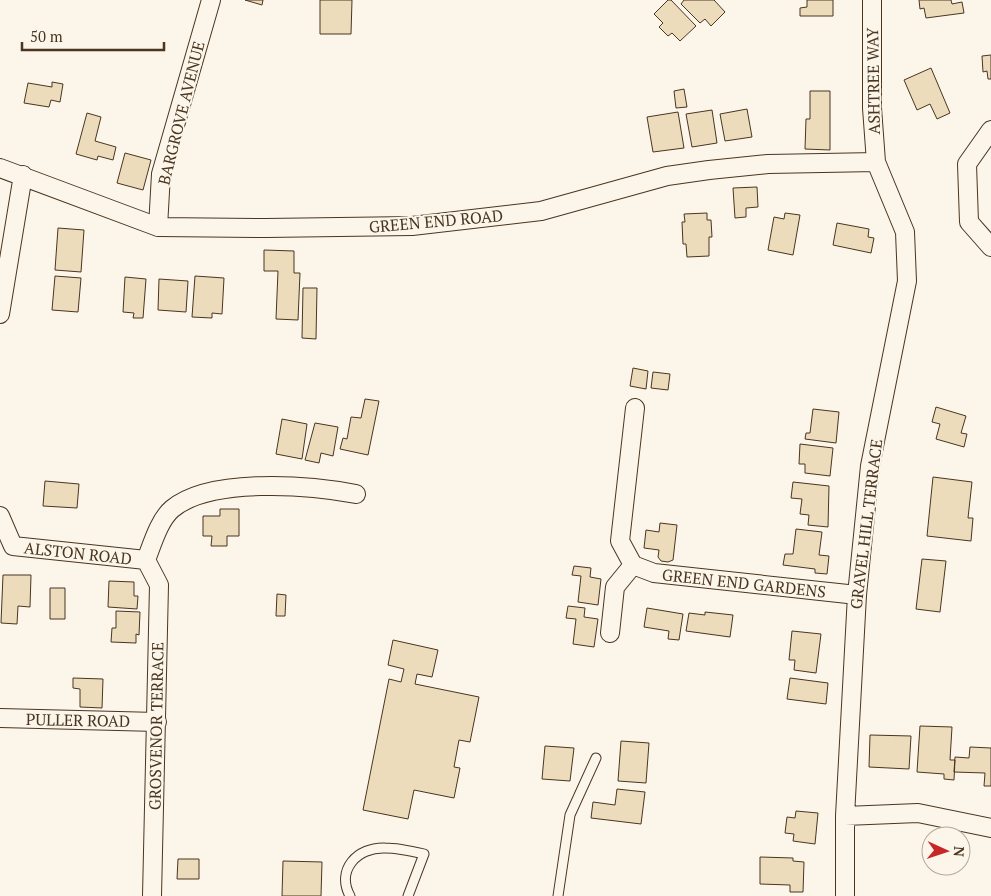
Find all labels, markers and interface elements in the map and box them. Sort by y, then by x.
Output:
scale bar [22,20,165,52]
text: 50 m [30,26,63,46]
street label: ASHTREE WAY [861,27,885,135]
street label: BARGROVE AVENUE [152,39,210,187]
street label: GREEN END ROAD [368,204,504,238]
street label: GRAVEL HILL TERRACE [845,438,887,610]
street label: ALSTON ROAD [23,536,133,570]
street label: GREEN END GARDENS [661,563,827,603]
street label: GROSVENOR TERRACE [144,642,168,810]
street label: PULLER ROAD [26,708,130,732]
north arrow [921,826,971,876]
text: N [950,846,969,858]

